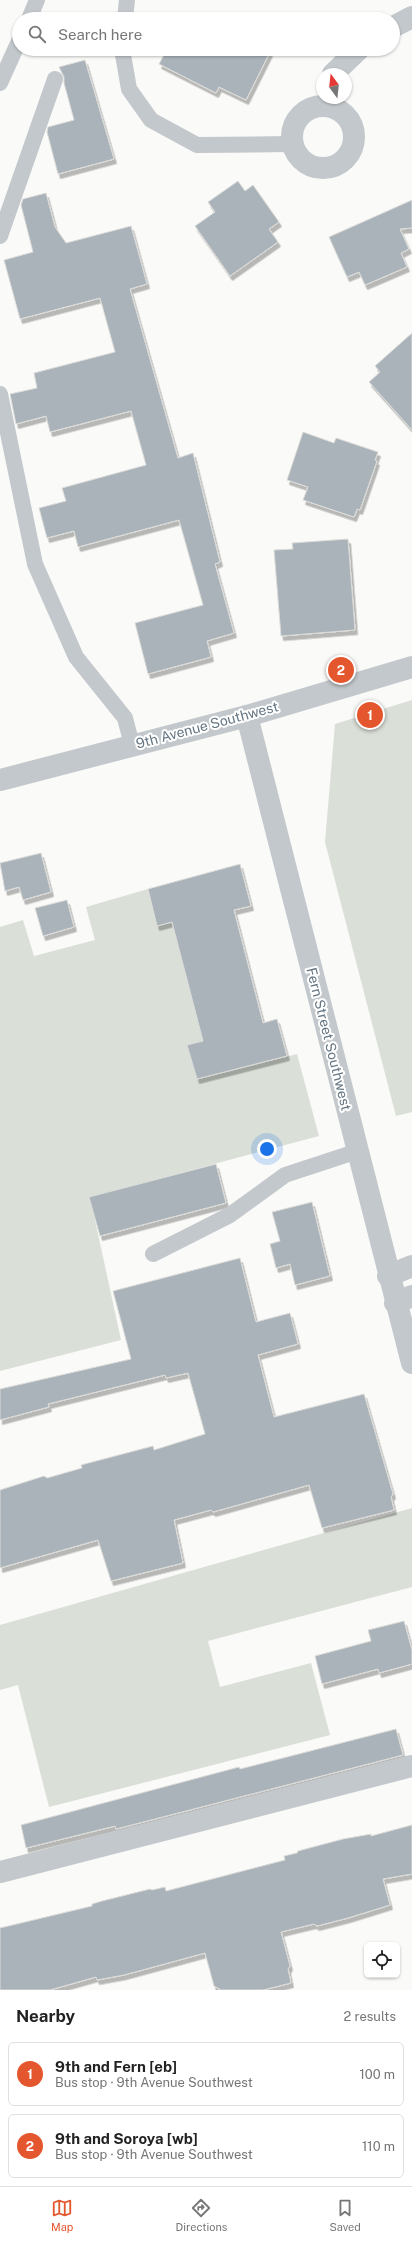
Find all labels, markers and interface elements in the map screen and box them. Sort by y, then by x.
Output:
search box [12,12,400,56]
icon: search [26,23,48,45]
text: Search here [58,26,142,43]
north arrow [316,68,352,104]
pin: 2 [328,655,354,685]
street label: 9th Avenue Southwest [134,698,280,752]
pin: 1 [357,700,383,730]
street label: Fern Street Southwest [303,966,355,1112]
your location [257,1139,277,1159]
map controls [364,1942,400,1978]
button: locate [364,1942,400,1978]
text: Nearby [16,2006,75,2026]
text: 2 results [344,2009,396,2024]
text: 9th and Fern [eb] [55,2058,177,2075]
text: 1 [27,2067,33,2082]
text: 100 m [359,2067,395,2082]
text: Bus stop · 9th Avenue Southwest [55,2075,253,2090]
text: 9th and Soroya [wb] [55,2130,198,2147]
text: 2 [26,2139,34,2154]
text: 110 m [362,2139,395,2154]
text: Bus stop · 9th Avenue Southwest [55,2147,253,2162]
tab: Map [51,2197,73,2233]
tab: Directions [176,2197,227,2233]
tab: Saved [329,2197,361,2233]

